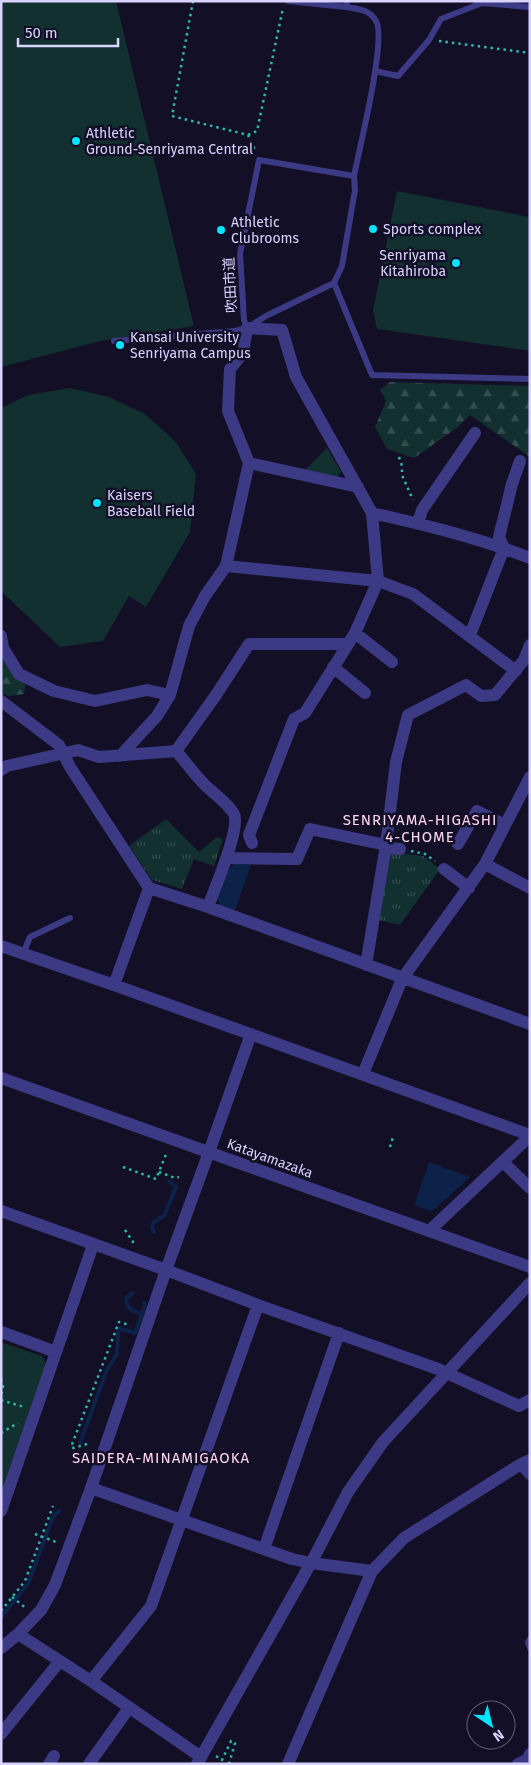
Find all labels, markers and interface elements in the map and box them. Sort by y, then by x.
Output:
scale bar [18,15,118,47]
text: 50 m [25,24,58,42]
place label: Athletic Ground-Senriyama Central [86,125,253,158]
marker: Athletic Ground-Senriyama Central [70,135,82,147]
place label: Athletic Clubrooms [231,214,300,247]
place label: Sports complex [383,221,481,238]
marker: Sports complex [367,223,379,235]
marker: Athletic Clubrooms [215,224,227,236]
place label: Senriyama Kitahiroba [379,247,446,280]
street label: 吹田市道 [221,257,240,313]
marker: Senriyama Kitahiroba [450,257,462,269]
place label: Kansai University Senriyama Campus [130,329,251,362]
marker: Kansai University Senriyama Campus [114,339,126,351]
place label: Kaisers Baseball Field [107,487,195,520]
marker: Kaisers Baseball Field [91,497,103,509]
district label: SENRIYAMA-HIGASHI 4-CHOME [343,811,497,846]
street label: Katayamazaka [225,1135,315,1182]
district label: SAIDERA-MINAMIGAOKA [72,1449,250,1467]
north arrow [466,1700,516,1750]
text: N [489,1726,507,1745]

